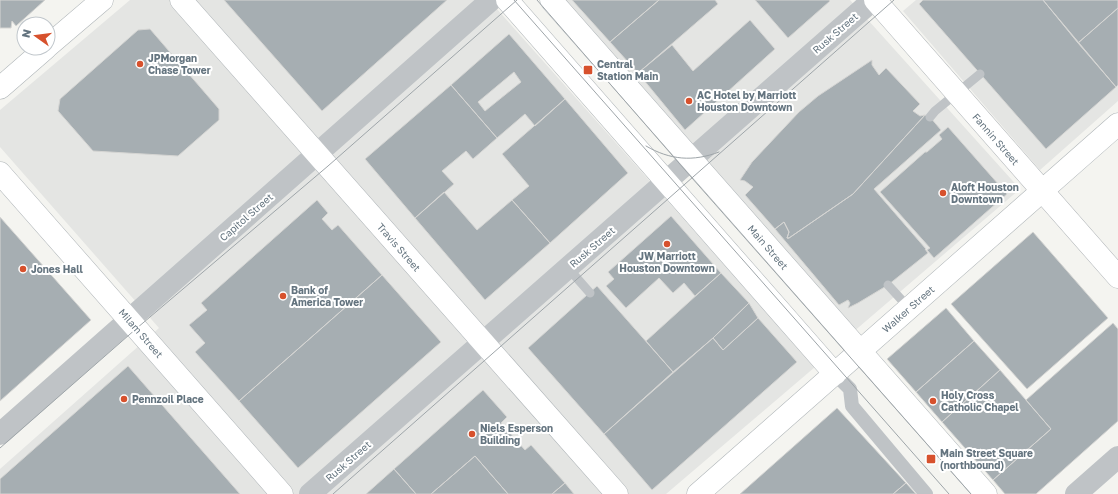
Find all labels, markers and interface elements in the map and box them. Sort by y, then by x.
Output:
street label: Rusk Street [810,10,860,56]
north arrow [16,16,56,56]
text: N [18,28,33,39]
place label: JPMorgan Chase Tower [148,52,211,76]
place label: Central Station Main [597,58,658,82]
marker: JPMorgan Chase Tower [135,59,145,69]
marker: Central Station Main [582,64,594,76]
place label: AC Hotel by Marriott Houston Downtown [697,89,796,113]
marker: AC Hotel by Marriott Houston Downtown [684,96,694,106]
street label: Fannin Street [970,111,1022,167]
place label: Aloft Houston Downtown [951,181,1019,205]
marker: Aloft Houston Downtown [938,188,948,198]
street label: Capitol Street [217,191,275,243]
street label: Travis Street [375,220,423,274]
street label: Main Street [745,222,791,272]
street label: Rusk Street [567,224,617,270]
marker: JW Marriott Houston Downtown [662,239,672,249]
place label: JW Marriott Houston Downtown [619,250,715,274]
place label: Jones Hall [31,263,83,275]
marker: Jones Hall [18,264,28,274]
street label: Walker Street [879,283,937,335]
place label: Bank of America Tower [291,284,363,308]
marker: Bank of America Tower [278,291,288,301]
street label: Milam Street [116,306,166,360]
place label: Holy Cross Catholic Chapel [941,389,1019,413]
place label: Pennzoil Place [132,393,204,405]
marker: Pennzoil Place [119,394,129,404]
marker: Holy Cross Catholic Chapel [928,396,938,406]
place label: Niels Esperson Building [480,422,553,446]
marker: Niels Esperson Building [467,429,477,439]
street label: Rusk Street [323,438,373,484]
place label: Main Street Square (northbound) [940,447,1033,471]
marker: Main Street Square (northbound) [925,453,937,465]

